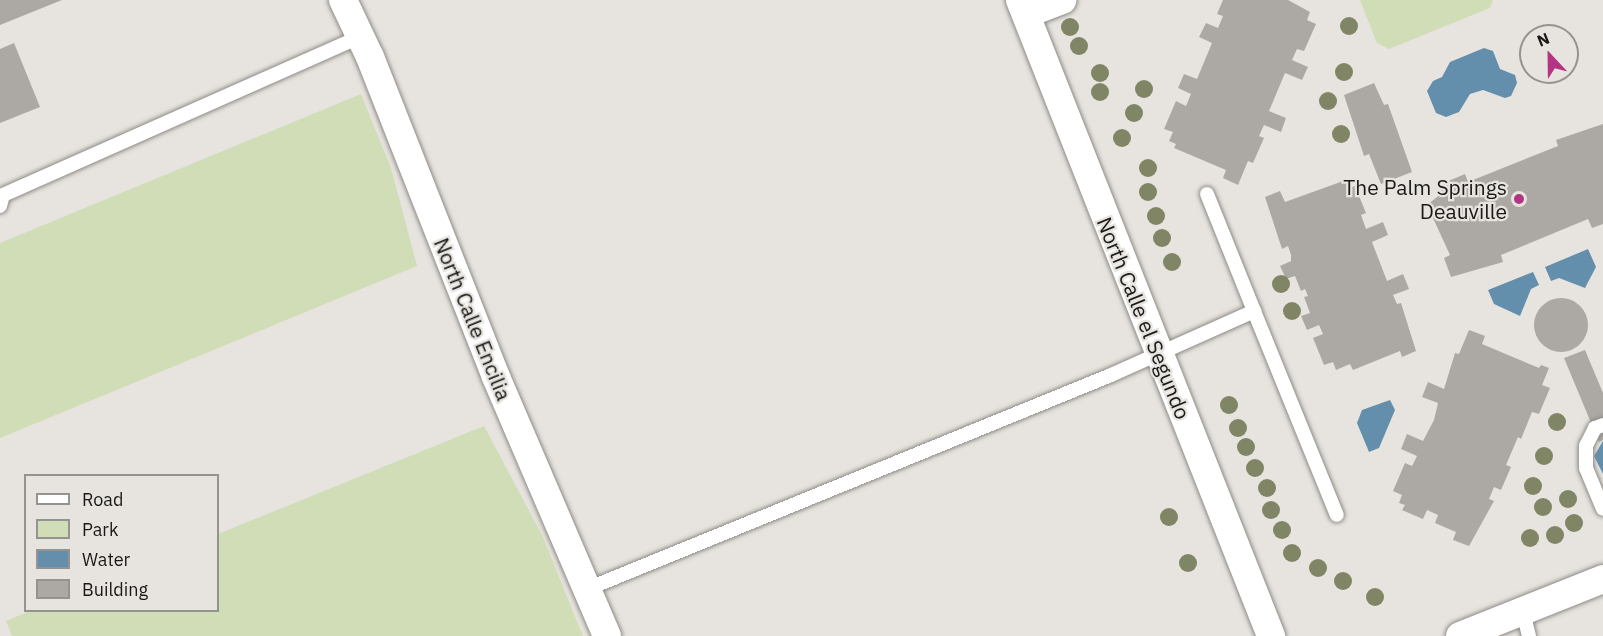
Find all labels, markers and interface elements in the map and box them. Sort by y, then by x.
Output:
north arrow [1519,24,1579,84]
text: N [1534,28,1552,51]
place label: The Palm Springs Deauville [1343,174,1507,224]
marker: The Palm Springs Deauville [1512,192,1526,206]
street label: North Calle el Segundo [1092,213,1196,423]
street label: North Calle Encilia [429,234,517,404]
legend [24,474,219,612]
text: Road [82,488,123,511]
text: Park [82,518,118,541]
text: Water [82,548,130,571]
text: Building [82,578,148,601]

